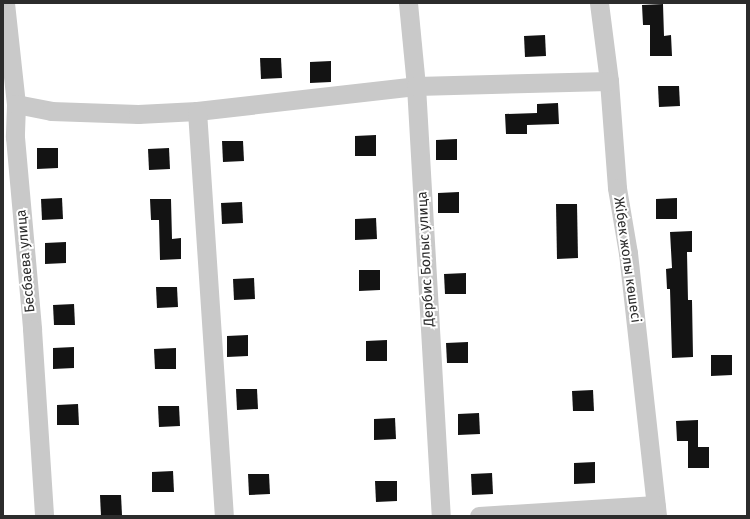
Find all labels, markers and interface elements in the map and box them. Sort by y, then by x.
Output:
street label: Дербис Болыс улица [414,191,438,327]
street label: Жібек жолы көшесі [610,196,644,324]
street label: Бесбаева улица [13,209,39,313]

